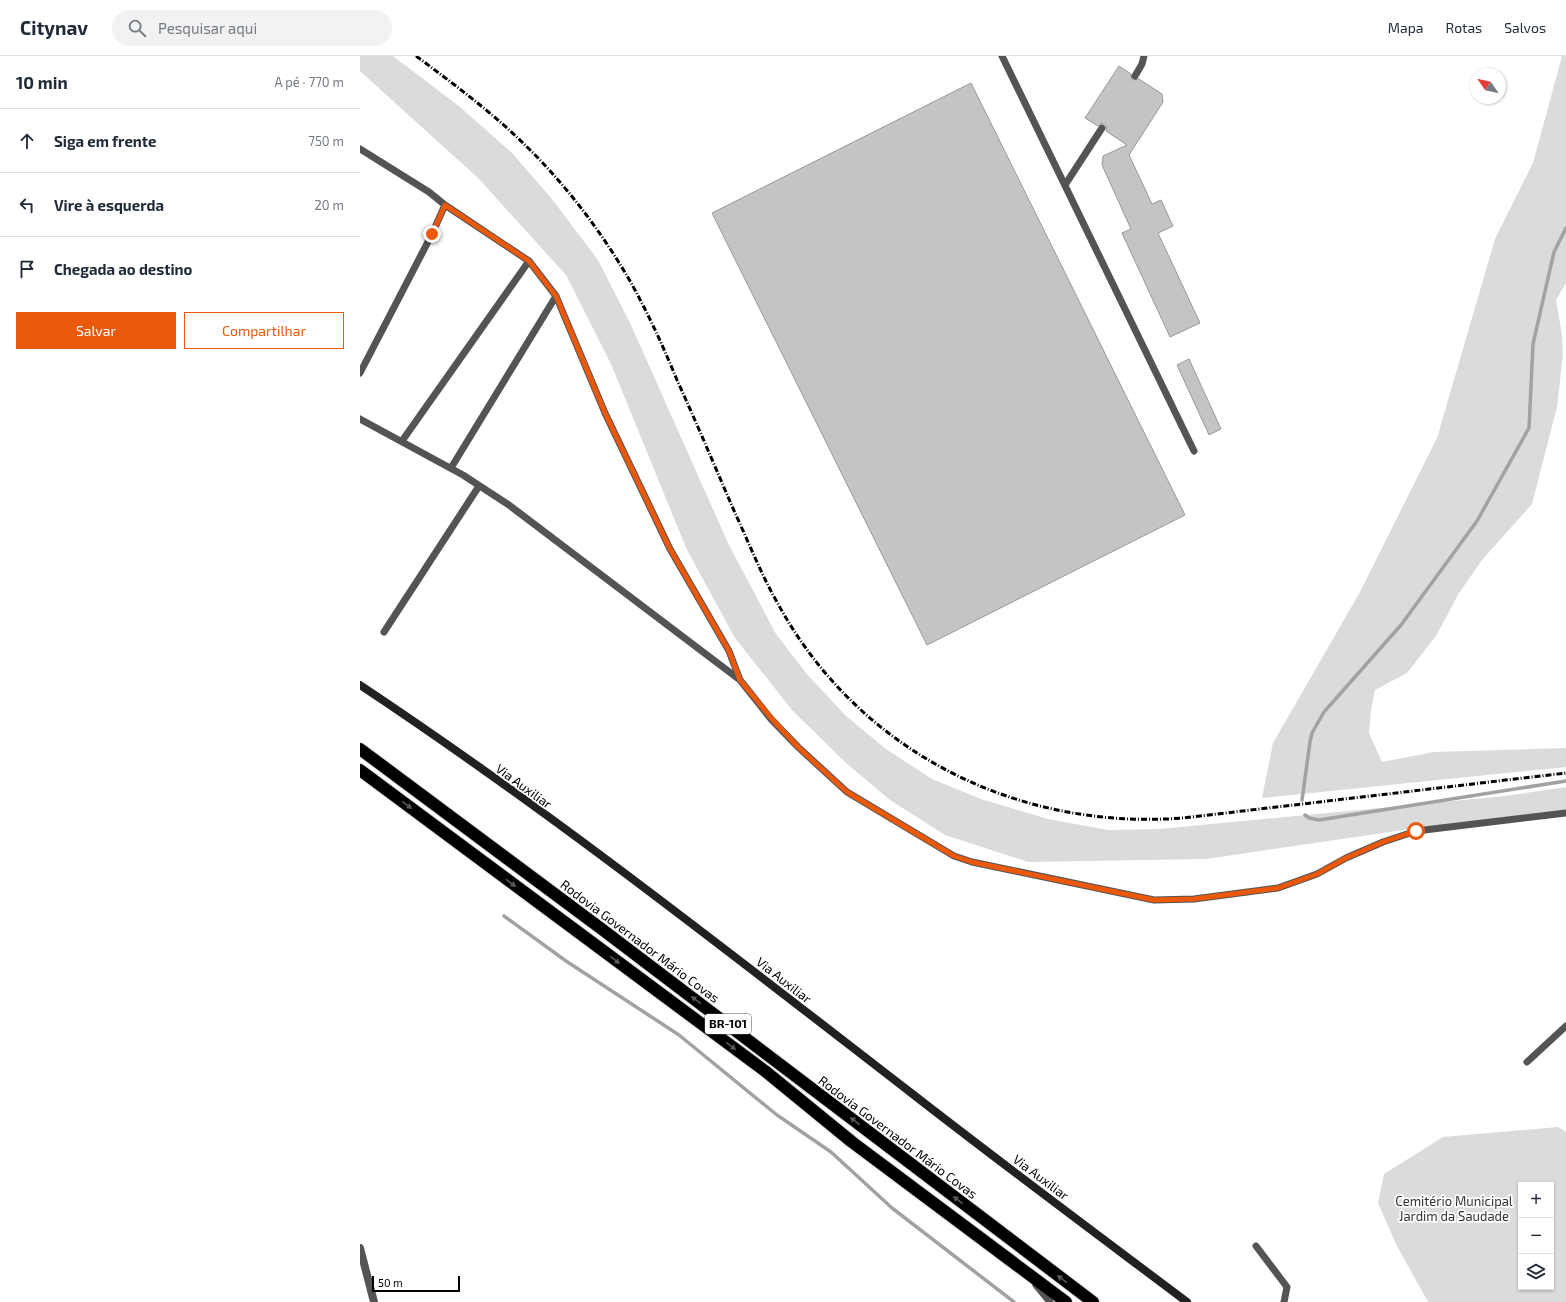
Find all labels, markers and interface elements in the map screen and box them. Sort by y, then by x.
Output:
search box [112,10,392,46]
text: Citynav [20,16,88,39]
icon: search [126,17,148,39]
text: Pesquisar aqui [158,19,257,37]
text: Mapa [1388,19,1424,36]
text: Rotas [1446,19,1482,36]
text: Salvos [1504,19,1546,36]
north arrow [1470,68,1506,104]
text: 10 min [16,72,68,92]
text: A pé · 770 m [275,74,344,90]
icon: ahead [16,130,38,152]
text: Siga em frente [54,132,156,150]
text: 750 m [308,133,344,149]
icon: left [16,194,38,216]
text: Vire à esquerda [54,196,164,214]
text: 20 m [315,197,344,213]
route end [423,225,441,243]
icon: arrive [16,258,38,280]
text: Chegada ao destino [54,260,192,278]
button: Salvar [16,312,176,349]
button: Compartilhar [184,312,344,349]
street label: Via Auxiliar [493,760,555,812]
one-way arrow [401,801,412,809]
route start [1407,822,1425,840]
street label: Rodovia Governador Mário Covas [557,876,723,1006]
one-way arrow [506,878,516,886]
street label: Via Auxiliar [753,953,815,1007]
one-way arrow [610,956,621,965]
one-way arrow [690,996,701,1005]
road number: BR-101 [705,1014,751,1034]
one-way arrow [726,1042,736,1050]
street label: Rodovia Governador Mário Covas [815,1072,981,1202]
one-way arrow [850,1117,861,1126]
street label: Via Auxiliar [1010,1151,1072,1203]
map controls [1518,1182,1554,1290]
button: + [1518,1182,1554,1218]
park label: Cemitério Municipal Jardim da Saudade [1395,1193,1513,1224]
one-way arrow [953,1196,964,1205]
button: − [1518,1218,1554,1254]
button: layers [1518,1254,1554,1290]
scale bar [372,1274,460,1293]
one-way arrow [1057,1274,1068,1283]
text: 50 m [378,1276,403,1289]

